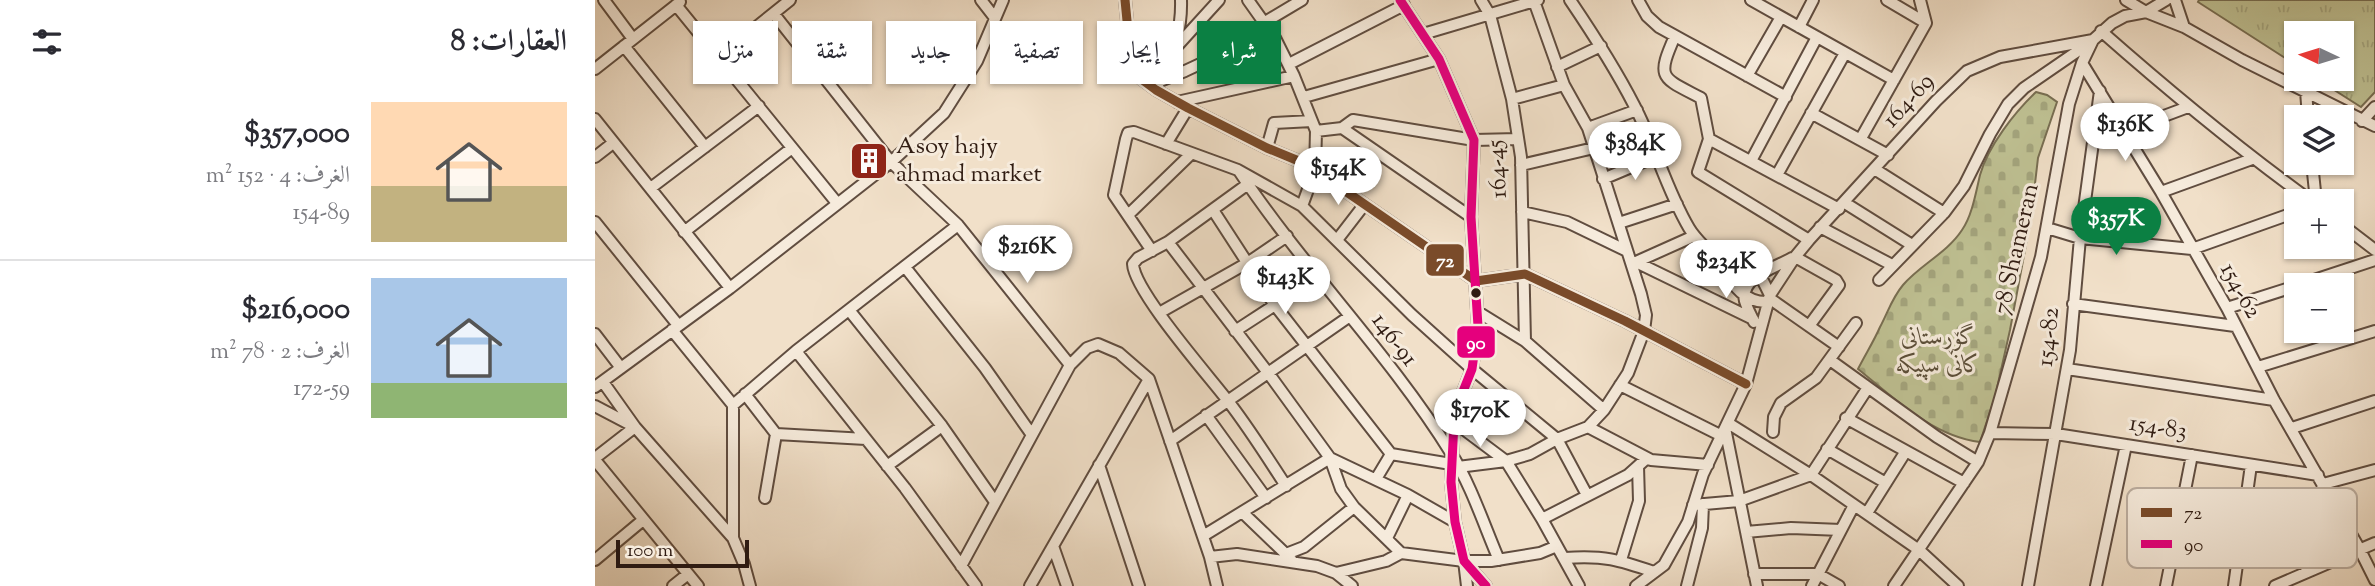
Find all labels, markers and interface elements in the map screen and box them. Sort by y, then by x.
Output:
text: العقارات: 8 [451,21,567,64]
chip: منزل [693,21,778,84]
chip: شقة [792,21,872,84]
chip: جديد [886,21,976,84]
chip: تصفية [990,21,1083,84]
chip: إيجار [1097,21,1183,84]
chip: شراء [1197,21,1281,84]
north arrow [2284,21,2354,91]
map controls [2284,21,2354,343]
icon: filters [28,23,66,61]
street label: 164-69 [1875,66,1943,136]
pin: $136K [2076,104,2174,163]
button: layers [2284,105,2354,175]
text: $136K [2096,109,2154,142]
text: $357,000 [244,113,350,156]
pin: $384K [1586,122,1684,182]
text: $384K [1604,128,1666,161]
icon: home [427,130,511,214]
place label: Asoy hajy ahmad market [896,130,1042,192]
street label: 164-45 [1479,138,1517,200]
building icon: Asoy hajy ahmad market [848,140,890,182]
pin: $154K [1289,148,1387,207]
text: $154K [1310,153,1366,186]
text: الغرف: 4 · 152 m² [206,160,350,193]
street label: 78 Shameran [1985,180,2049,318]
button: + [2284,189,2354,259]
text: 154-89 [292,197,350,230]
pin: $357K [2067,198,2165,257]
text: $357K [2087,203,2145,236]
pin: $216K [978,226,1076,285]
text: $216K [998,231,1056,264]
pin: $234K [1677,240,1775,300]
line badge: 72 [1425,243,1465,277]
text: $234K [1696,246,1756,279]
text: 72 [1436,249,1454,276]
pin: $143K [1236,256,1334,316]
street label: 154-62 [2211,257,2269,325]
text: $143K [1256,262,1314,295]
button: − [2284,273,2354,343]
unlabelled marker [1469,286,1483,300]
text: $216,000 [241,289,350,332]
icon: home [427,306,511,390]
street label: 146-91 [1362,306,1426,374]
street label: 154-82 [2029,306,2069,368]
park label: گۆڕستانی کانی سپیکە [1896,321,1982,383]
line badge: 90 [1456,325,1496,359]
text: 90 [1466,331,1486,358]
text: الغرف: 2 · 78 m² [210,336,350,369]
text: 172-59 [293,373,350,406]
pin: $170K [1431,390,1529,449]
text: $170K [1450,395,1510,428]
street label: 154-83 [2127,407,2189,449]
legend [2127,488,2357,568]
text: 72 [2184,501,2202,528]
text: 90 [2184,533,2203,560]
scale bar [616,537,749,569]
text: 100 m [627,538,673,565]

